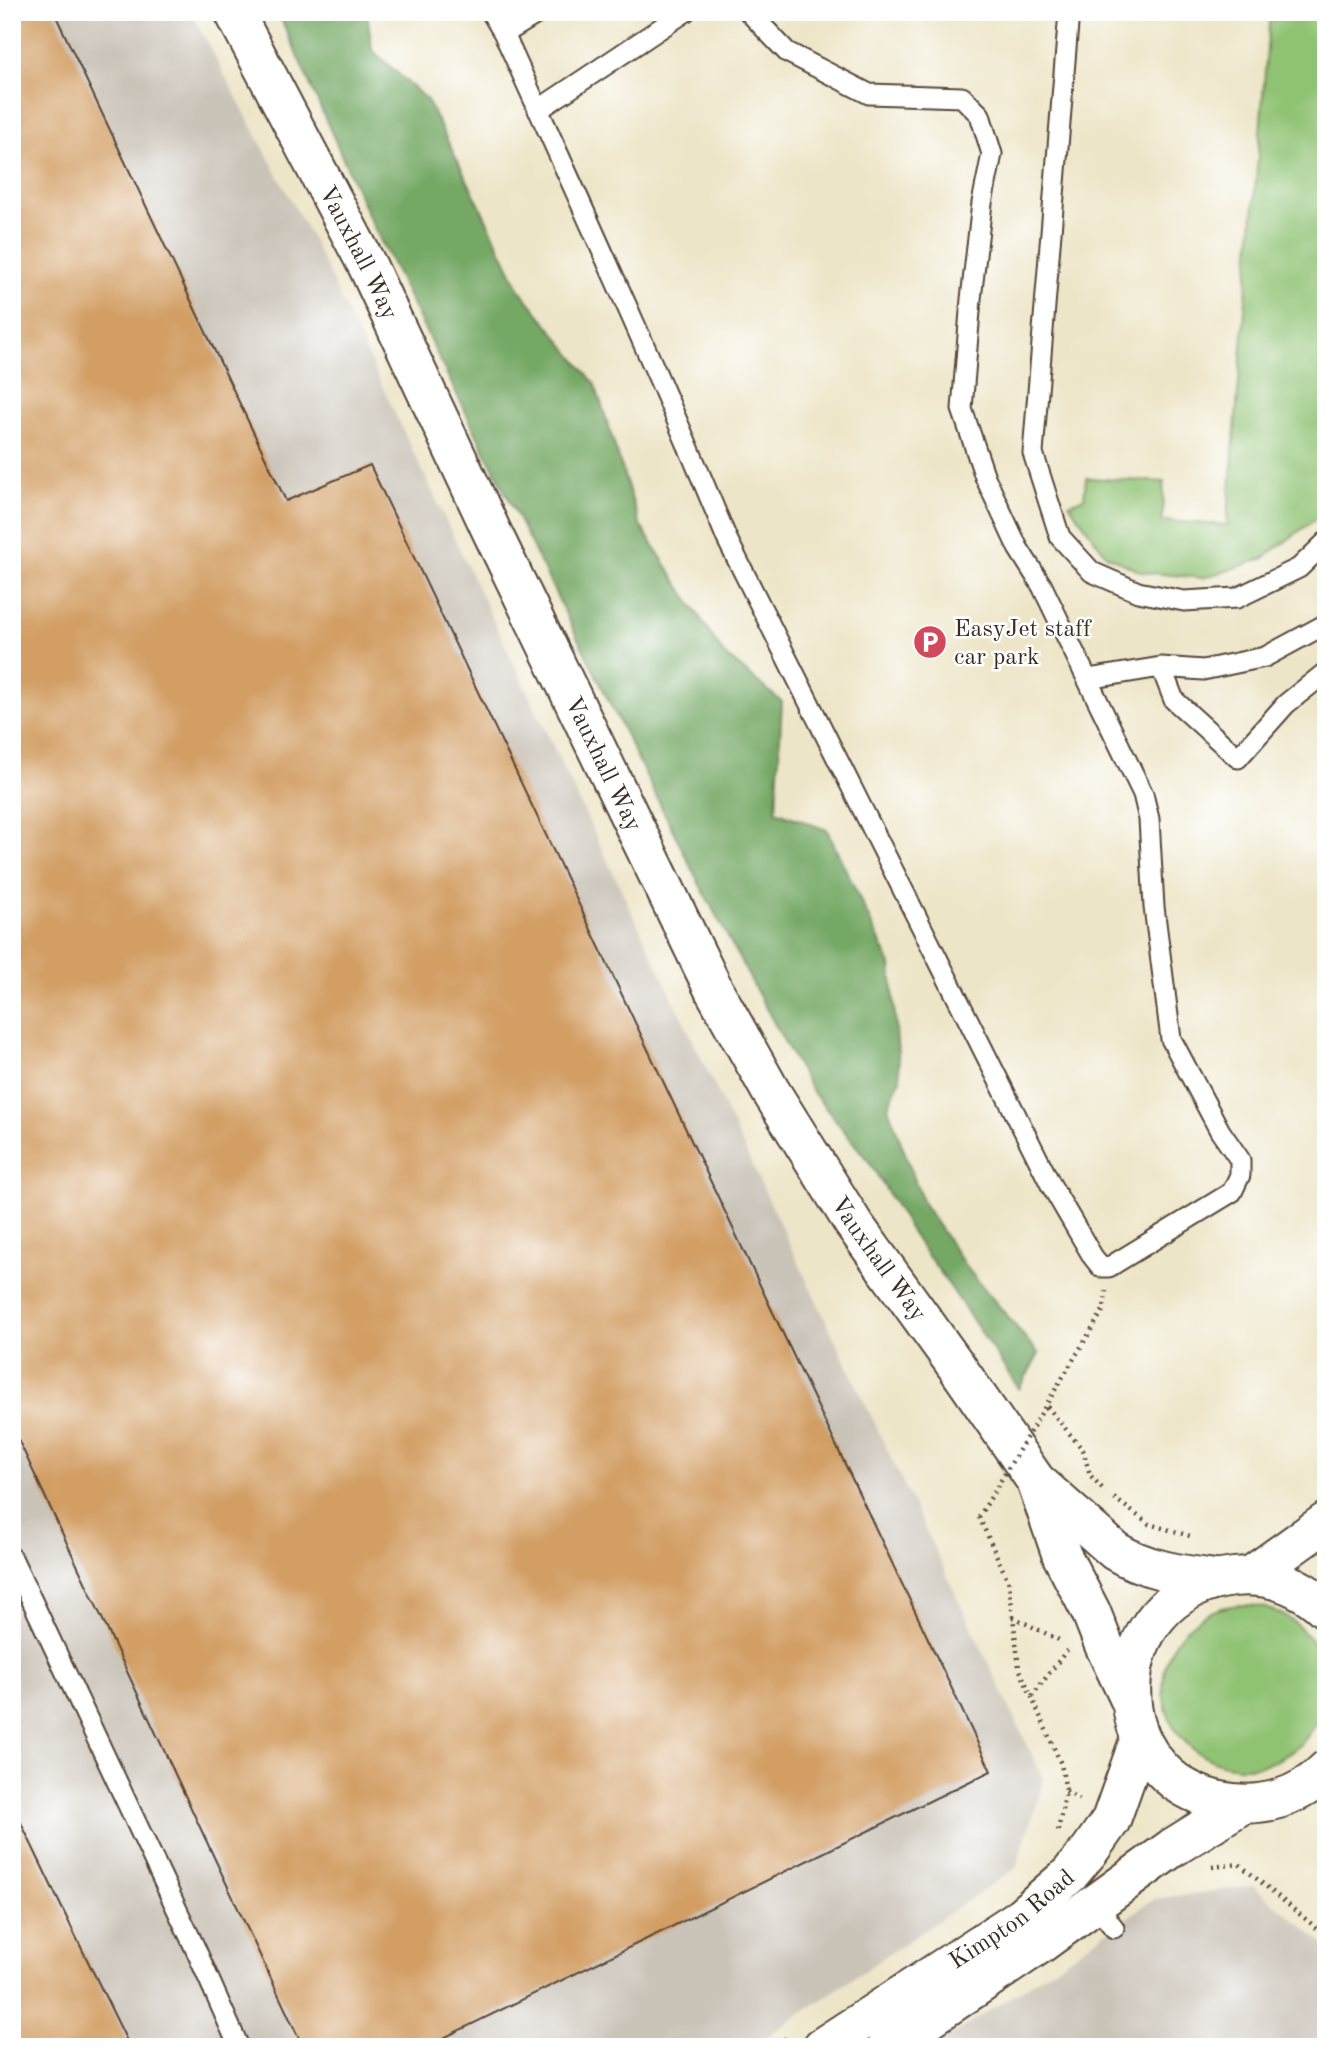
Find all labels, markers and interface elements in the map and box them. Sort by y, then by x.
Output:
street label: Vauxhall Way [314,182,401,324]
place label: EasyJet staff car park [954,618,1092,670]
parking icon: EasyJet staff car park [911,623,949,661]
street label: Vauxhall Way [560,693,645,836]
street label: Vauxhall Way [826,1193,930,1326]
street label: Kimpton Road [946,1866,1080,1975]

